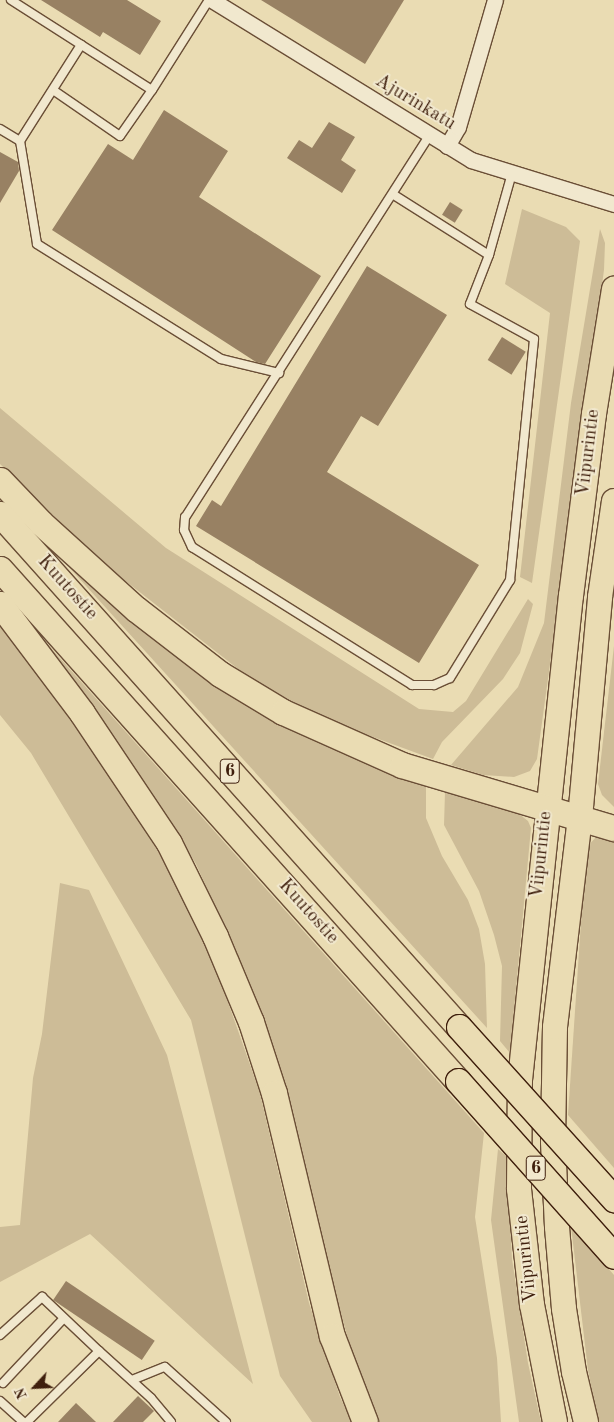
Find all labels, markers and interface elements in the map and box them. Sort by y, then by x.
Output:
street label: Ajurinkatu [371,70,459,136]
street label: Viipurintie [572,408,606,498]
street label: Kuutostie [32,551,102,625]
road number: 6 [219,756,241,786]
street label: Viipurintie [526,810,558,900]
street label: Kuutostie [273,875,343,949]
road number: 6 [525,1152,547,1184]
street label: Viipurintie [511,1214,543,1304]
north arrow [10,1362,60,1412]
text: N [13,1386,30,1401]

